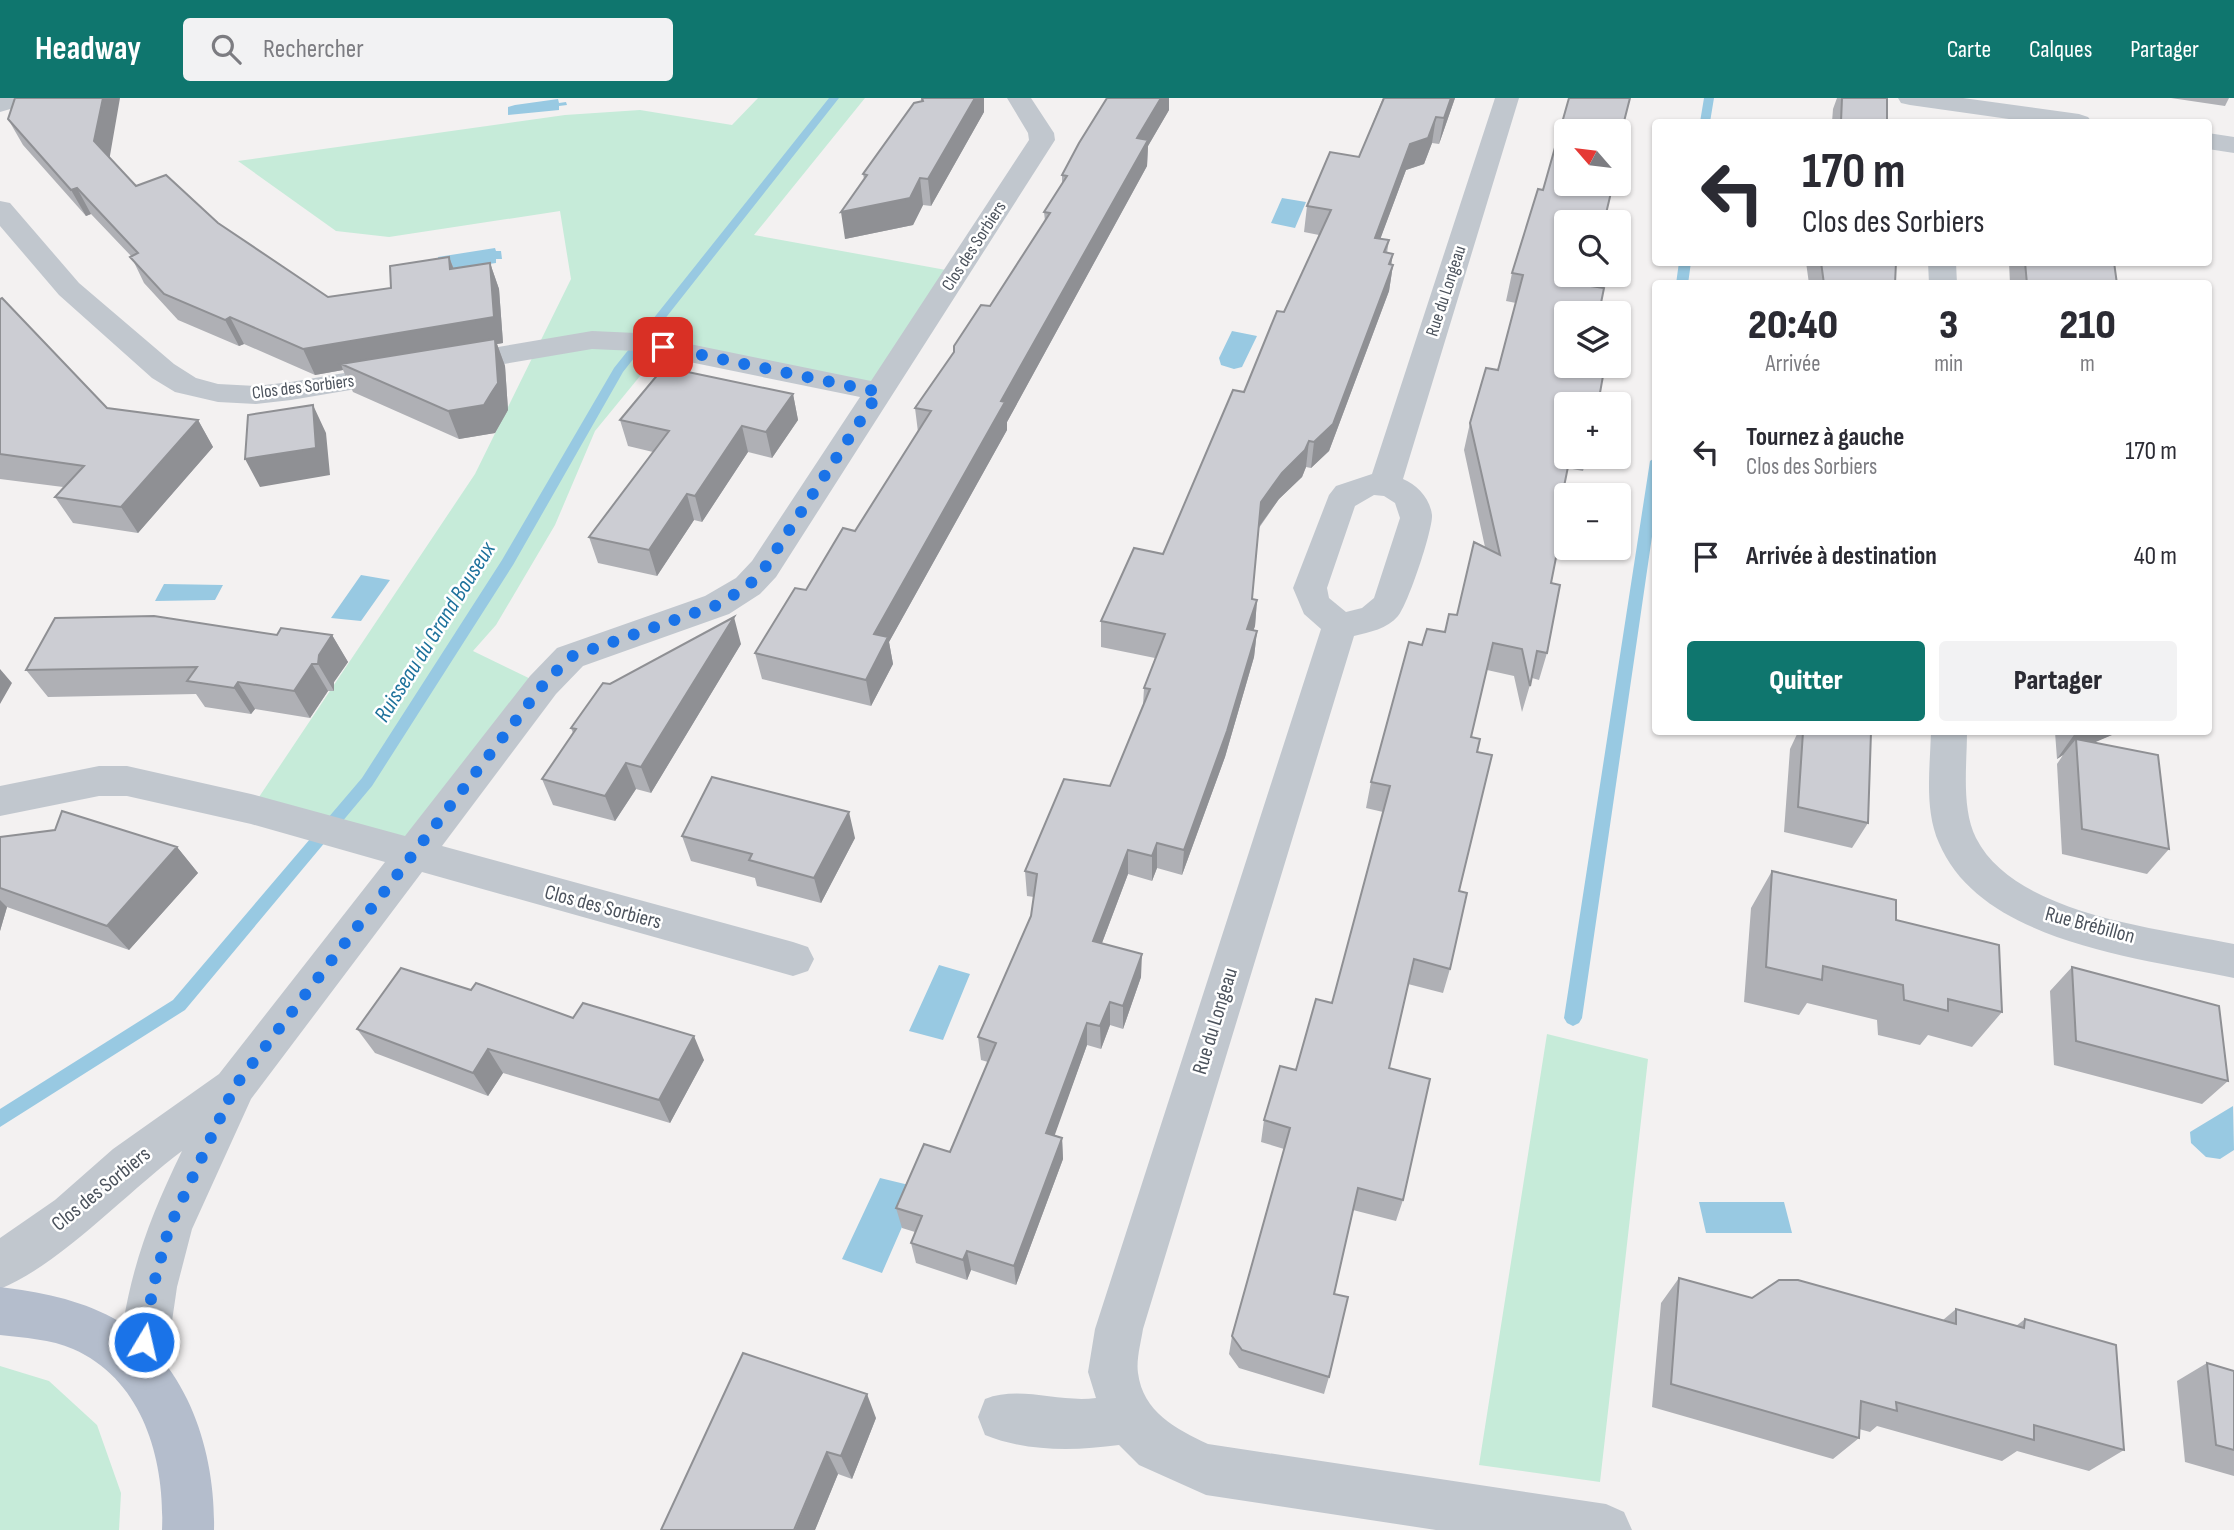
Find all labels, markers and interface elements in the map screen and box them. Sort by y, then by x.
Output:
search box [183,18,673,81]
text: Headway [35,29,141,69]
icon: search [207,30,245,68]
text: Rechercher [263,34,364,65]
text: Carte [1947,35,1991,64]
text: Calques [2029,35,2092,64]
text: Partager [2130,35,2199,64]
north arrow [1554,119,1631,196]
map controls [1554,119,1631,560]
text: 170 m [1802,143,1906,202]
icon: left [1687,147,1778,238]
street label: Clos des Sorbiers [937,197,1011,295]
text: Clos des Sorbiers [1802,203,1985,242]
button: search [1554,210,1631,287]
street label: Rue du Longeau [1421,243,1471,339]
text: 20:40 [1748,300,1838,351]
text: 3 [1939,300,1958,351]
text: 210 [2059,300,2116,351]
button: layers [1554,301,1631,378]
pin [633,317,693,377]
icon: arrive [644,328,682,366]
text: Arrivée [1766,350,1821,378]
text: min [1934,350,1963,378]
text: m [2080,350,2095,378]
street label: Clos des Sorbiers [251,370,355,404]
button: + [1554,392,1631,469]
text: Tournez à gauche [1746,422,1904,453]
icon: left [1687,433,1725,471]
text: 170 m [2125,436,2177,467]
text: Clos des Sorbiers [1746,453,1877,481]
button: − [1554,483,1631,560]
water label: Ruisseau du Grand Bouseux [368,536,503,727]
icon: arrive [1687,538,1725,576]
text: Arrivée à destination [1746,541,1937,572]
text: 40 m [2134,541,2177,572]
button: Quitter [1687,641,1925,721]
button: Partager [1939,641,2177,721]
street label: Clos des Sorbiers [542,879,664,935]
street label: Rue Brébillon [2042,901,2138,949]
street label: Rue du Longeau [1187,965,1243,1077]
street label: Clos des Sorbiers [47,1142,155,1236]
position arrow [107,1305,181,1379]

